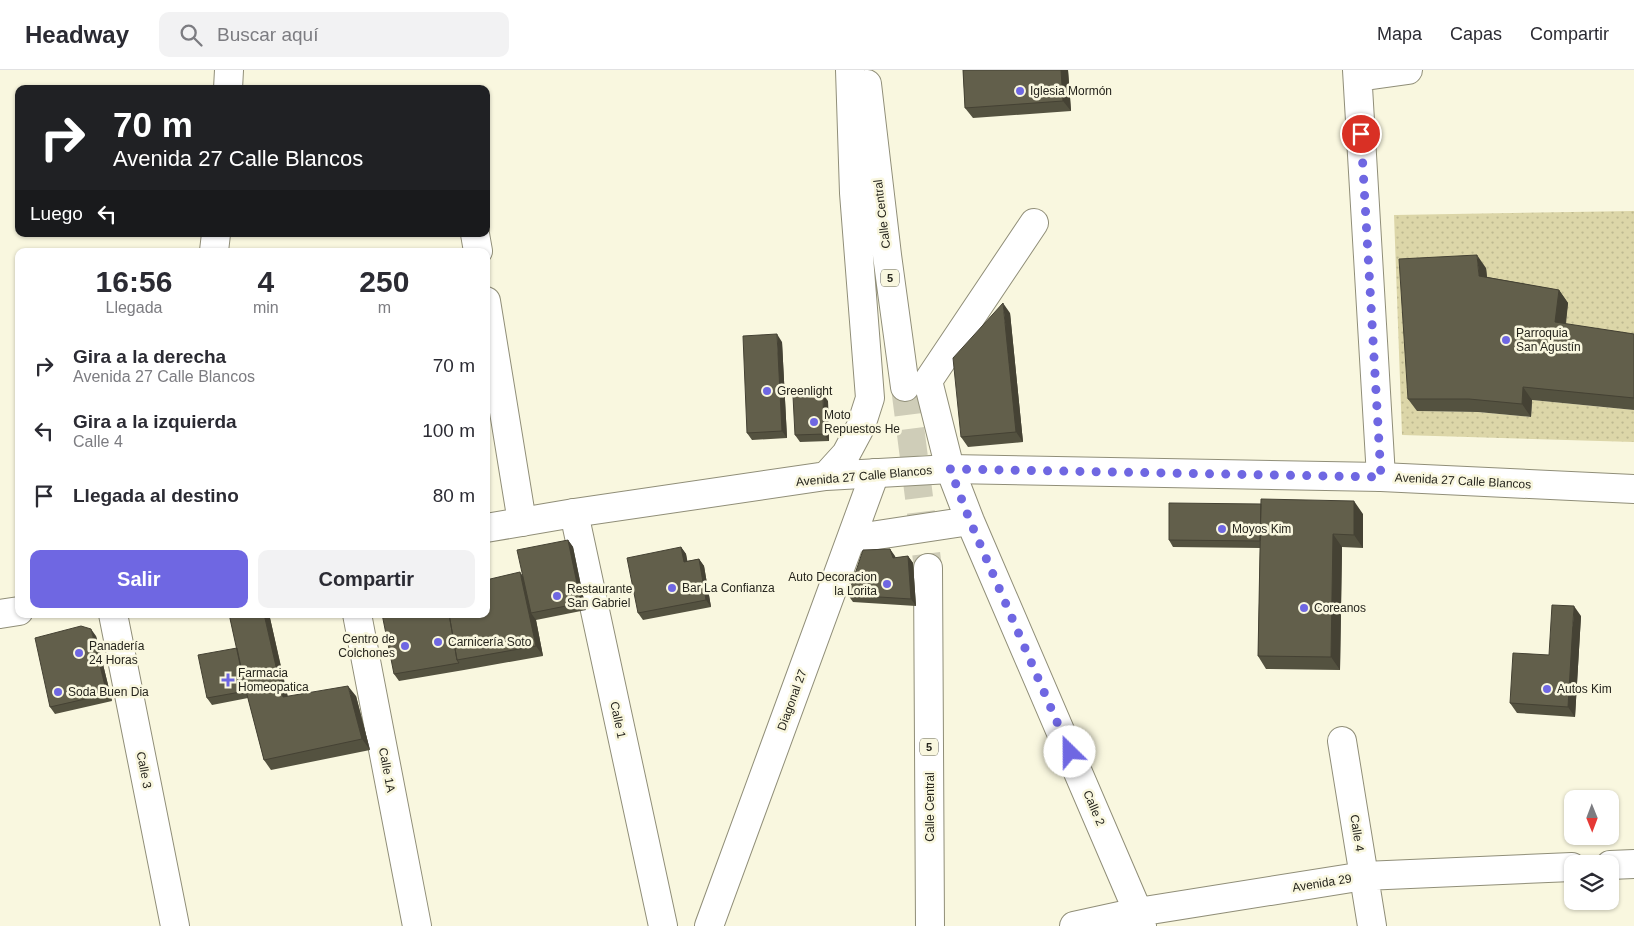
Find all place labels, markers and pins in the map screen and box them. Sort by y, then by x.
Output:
place label: Iglesia Mormón [1030,84,1112,98]
marker: Iglesia Mormón [1014,85,1026,97]
pin [1340,113,1382,155]
place label: Parroquia San Agustín [1516,326,1581,354]
marker: Parroquia San Agustín [1500,334,1512,346]
place label: Greenlight [777,384,833,398]
marker: Greenlight [761,385,773,397]
place label: Moto Repuestos He [824,408,900,436]
marker: Moto Repuestos He [808,416,820,428]
place label: Moyos Kim [1232,522,1291,536]
marker: Moyos Kim [1216,523,1228,535]
place label: Auto Decoracion la Lorita [788,570,877,598]
marker: Auto Decoracion la Lorita [881,578,893,590]
place label: Bar La Confianza [682,581,775,595]
place label: Restaurante San Gabriel [567,582,633,610]
marker: Bar La Confianza [666,582,678,594]
marker: Restaurante San Gabriel [551,590,563,602]
place label: Coreanos [1314,601,1366,615]
marker: Coreanos [1298,602,1310,614]
place label: Centro de Colchones [338,632,395,660]
place label: Carnicería Soto [448,635,532,649]
marker: Carnicería Soto [432,636,444,648]
place label: Panadería 24 Horas [89,639,145,667]
marker: Centro de Colchones [399,640,411,652]
marker: Panadería 24 Horas [73,647,85,659]
place label: Farmacia Homeopatica [238,666,309,694]
marker: Farmacia Homeopatica [222,674,234,686]
place label: Autos Kim [1557,682,1612,696]
marker: Autos Kim [1541,683,1553,695]
place label: Soda Buen Dia [68,685,149,699]
marker: Soda Buen Dia [52,686,64,698]

